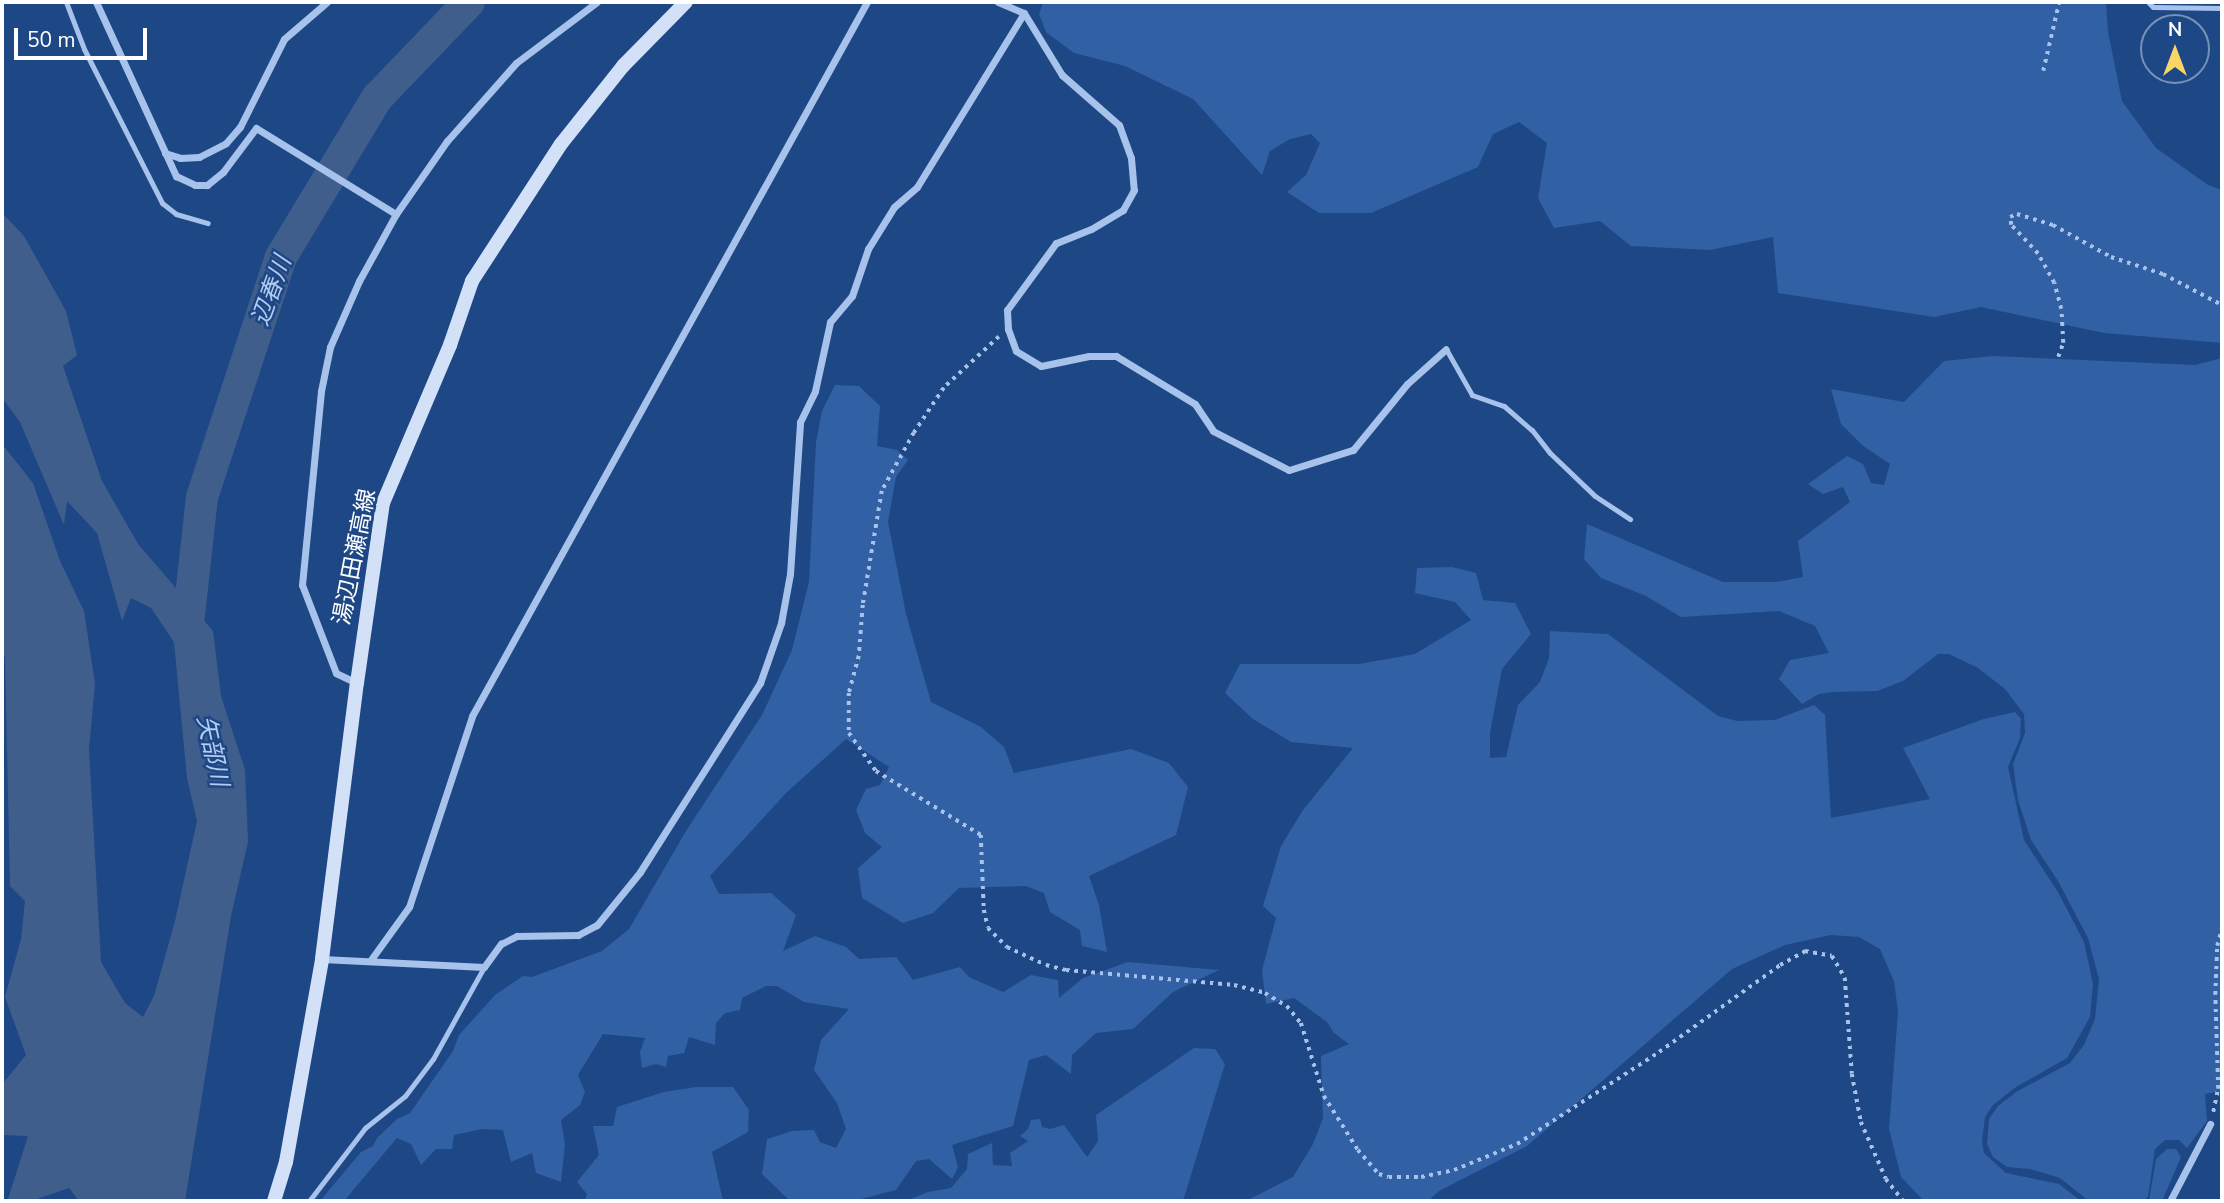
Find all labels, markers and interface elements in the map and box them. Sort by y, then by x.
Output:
scale bar [18,14,150,58]
north arrow [2140,14,2210,84]
text: N [2168,17,2182,43]
text: 50 m [27,26,76,54]
water label: 辺春川 [246,252,298,330]
street label: 湯辺田瀬高線 [328,487,382,627]
water label: 矢部川 [190,713,234,789]

